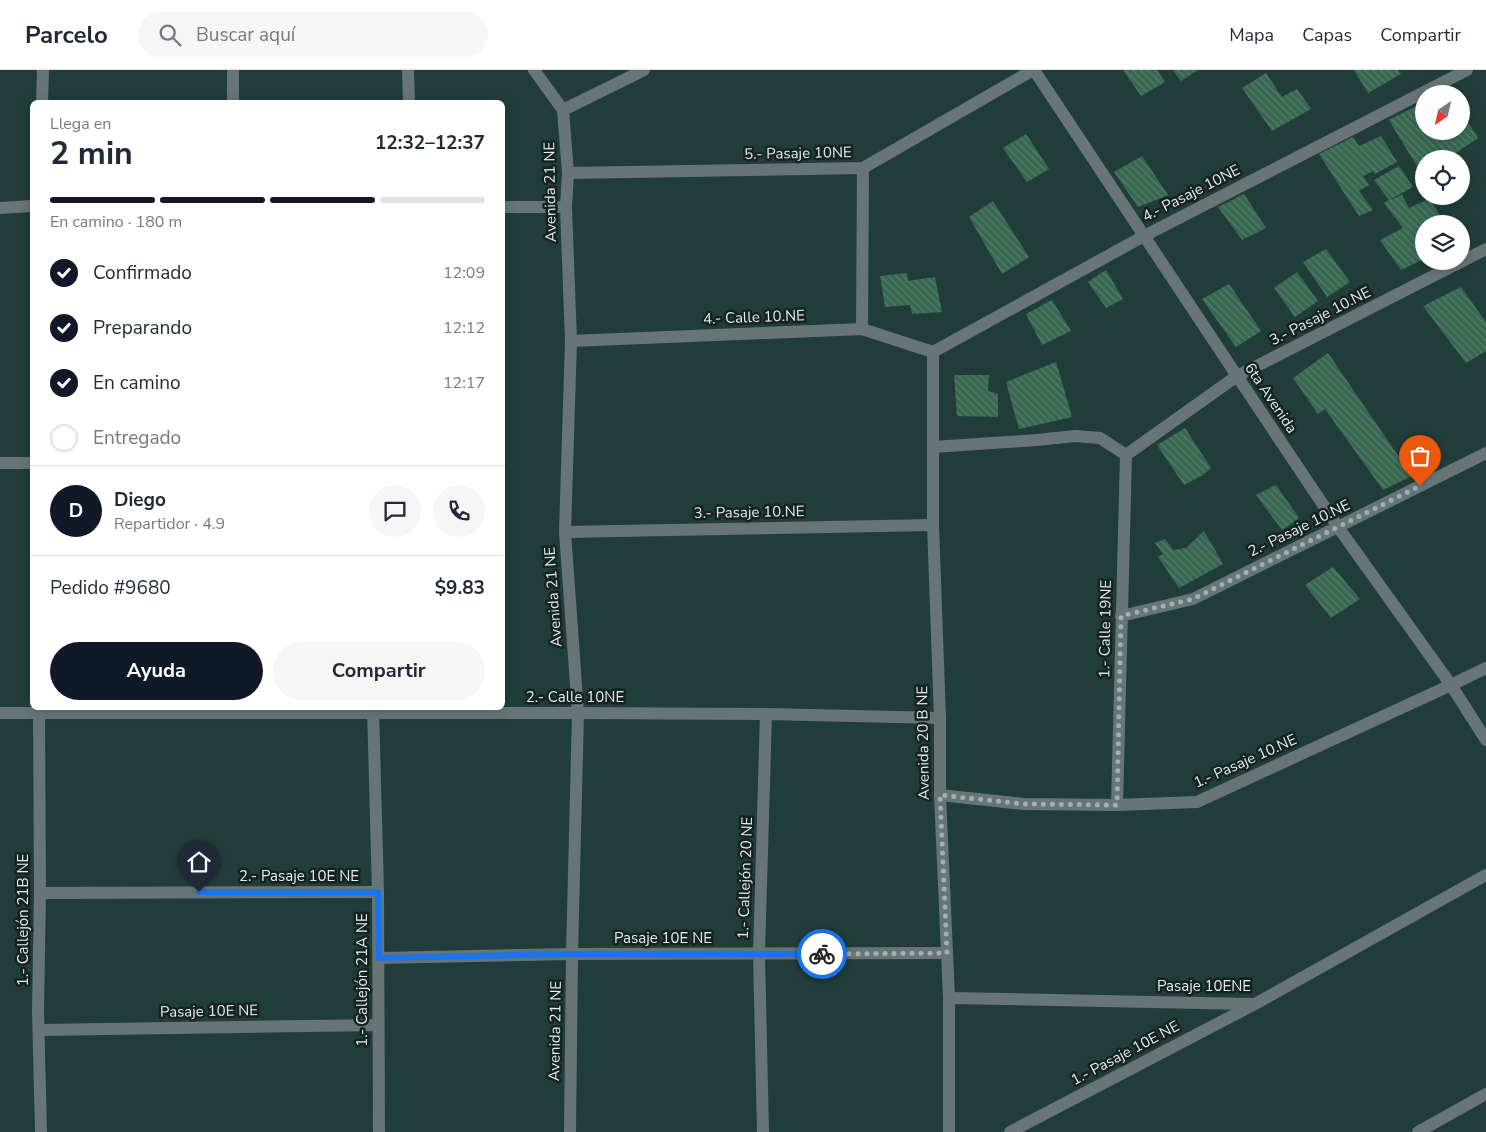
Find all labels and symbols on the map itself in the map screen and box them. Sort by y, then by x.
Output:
north arrow [1415,85,1470,140]
street label: Avenida 21 NE [539,142,561,242]
street label: 5.- Pasaje 10NE [744,142,852,164]
street label: 4.- Pasaje 10NE [1139,160,1243,226]
street label: 3.- Pasaje 10.NE [1266,282,1374,350]
street label: 4.- Calle 10.NE [703,305,805,329]
street label: 6ta Avenida [1240,359,1302,437]
pin [1399,435,1441,486]
street label: 2.- Pasaje 10.NE [1245,495,1353,561]
street label: 3.- Pasaje 10.NE [693,501,805,523]
street label: Avenida 21 NE [540,546,566,648]
street label: 1.- Calle 19NE [1094,580,1116,678]
street label: Avenida 20 B NE [912,686,934,800]
street label: 2.- Calle 10NE [526,687,624,707]
street label: 1.- Pasaje 10.NE [1190,729,1300,793]
street label: 1.- Callejón 20 NE [733,816,757,940]
pin [178,841,220,892]
street label: 1.- Callejón 21B NE [13,854,33,986]
street label: 2.- Pasaje 10E NE [239,866,359,886]
street label: 1.- Callejón 21A NE [352,913,372,1047]
street label: Pasaje 10E NE [614,928,712,948]
courier [797,929,847,979]
street label: Pasaje 10ENE [1157,976,1251,996]
street label: Avenida 21 NE [544,981,566,1081]
street label: Pasaje 10E NE [160,1000,258,1022]
street label: 1.- Pasaje 10E NE [1067,1016,1183,1090]

